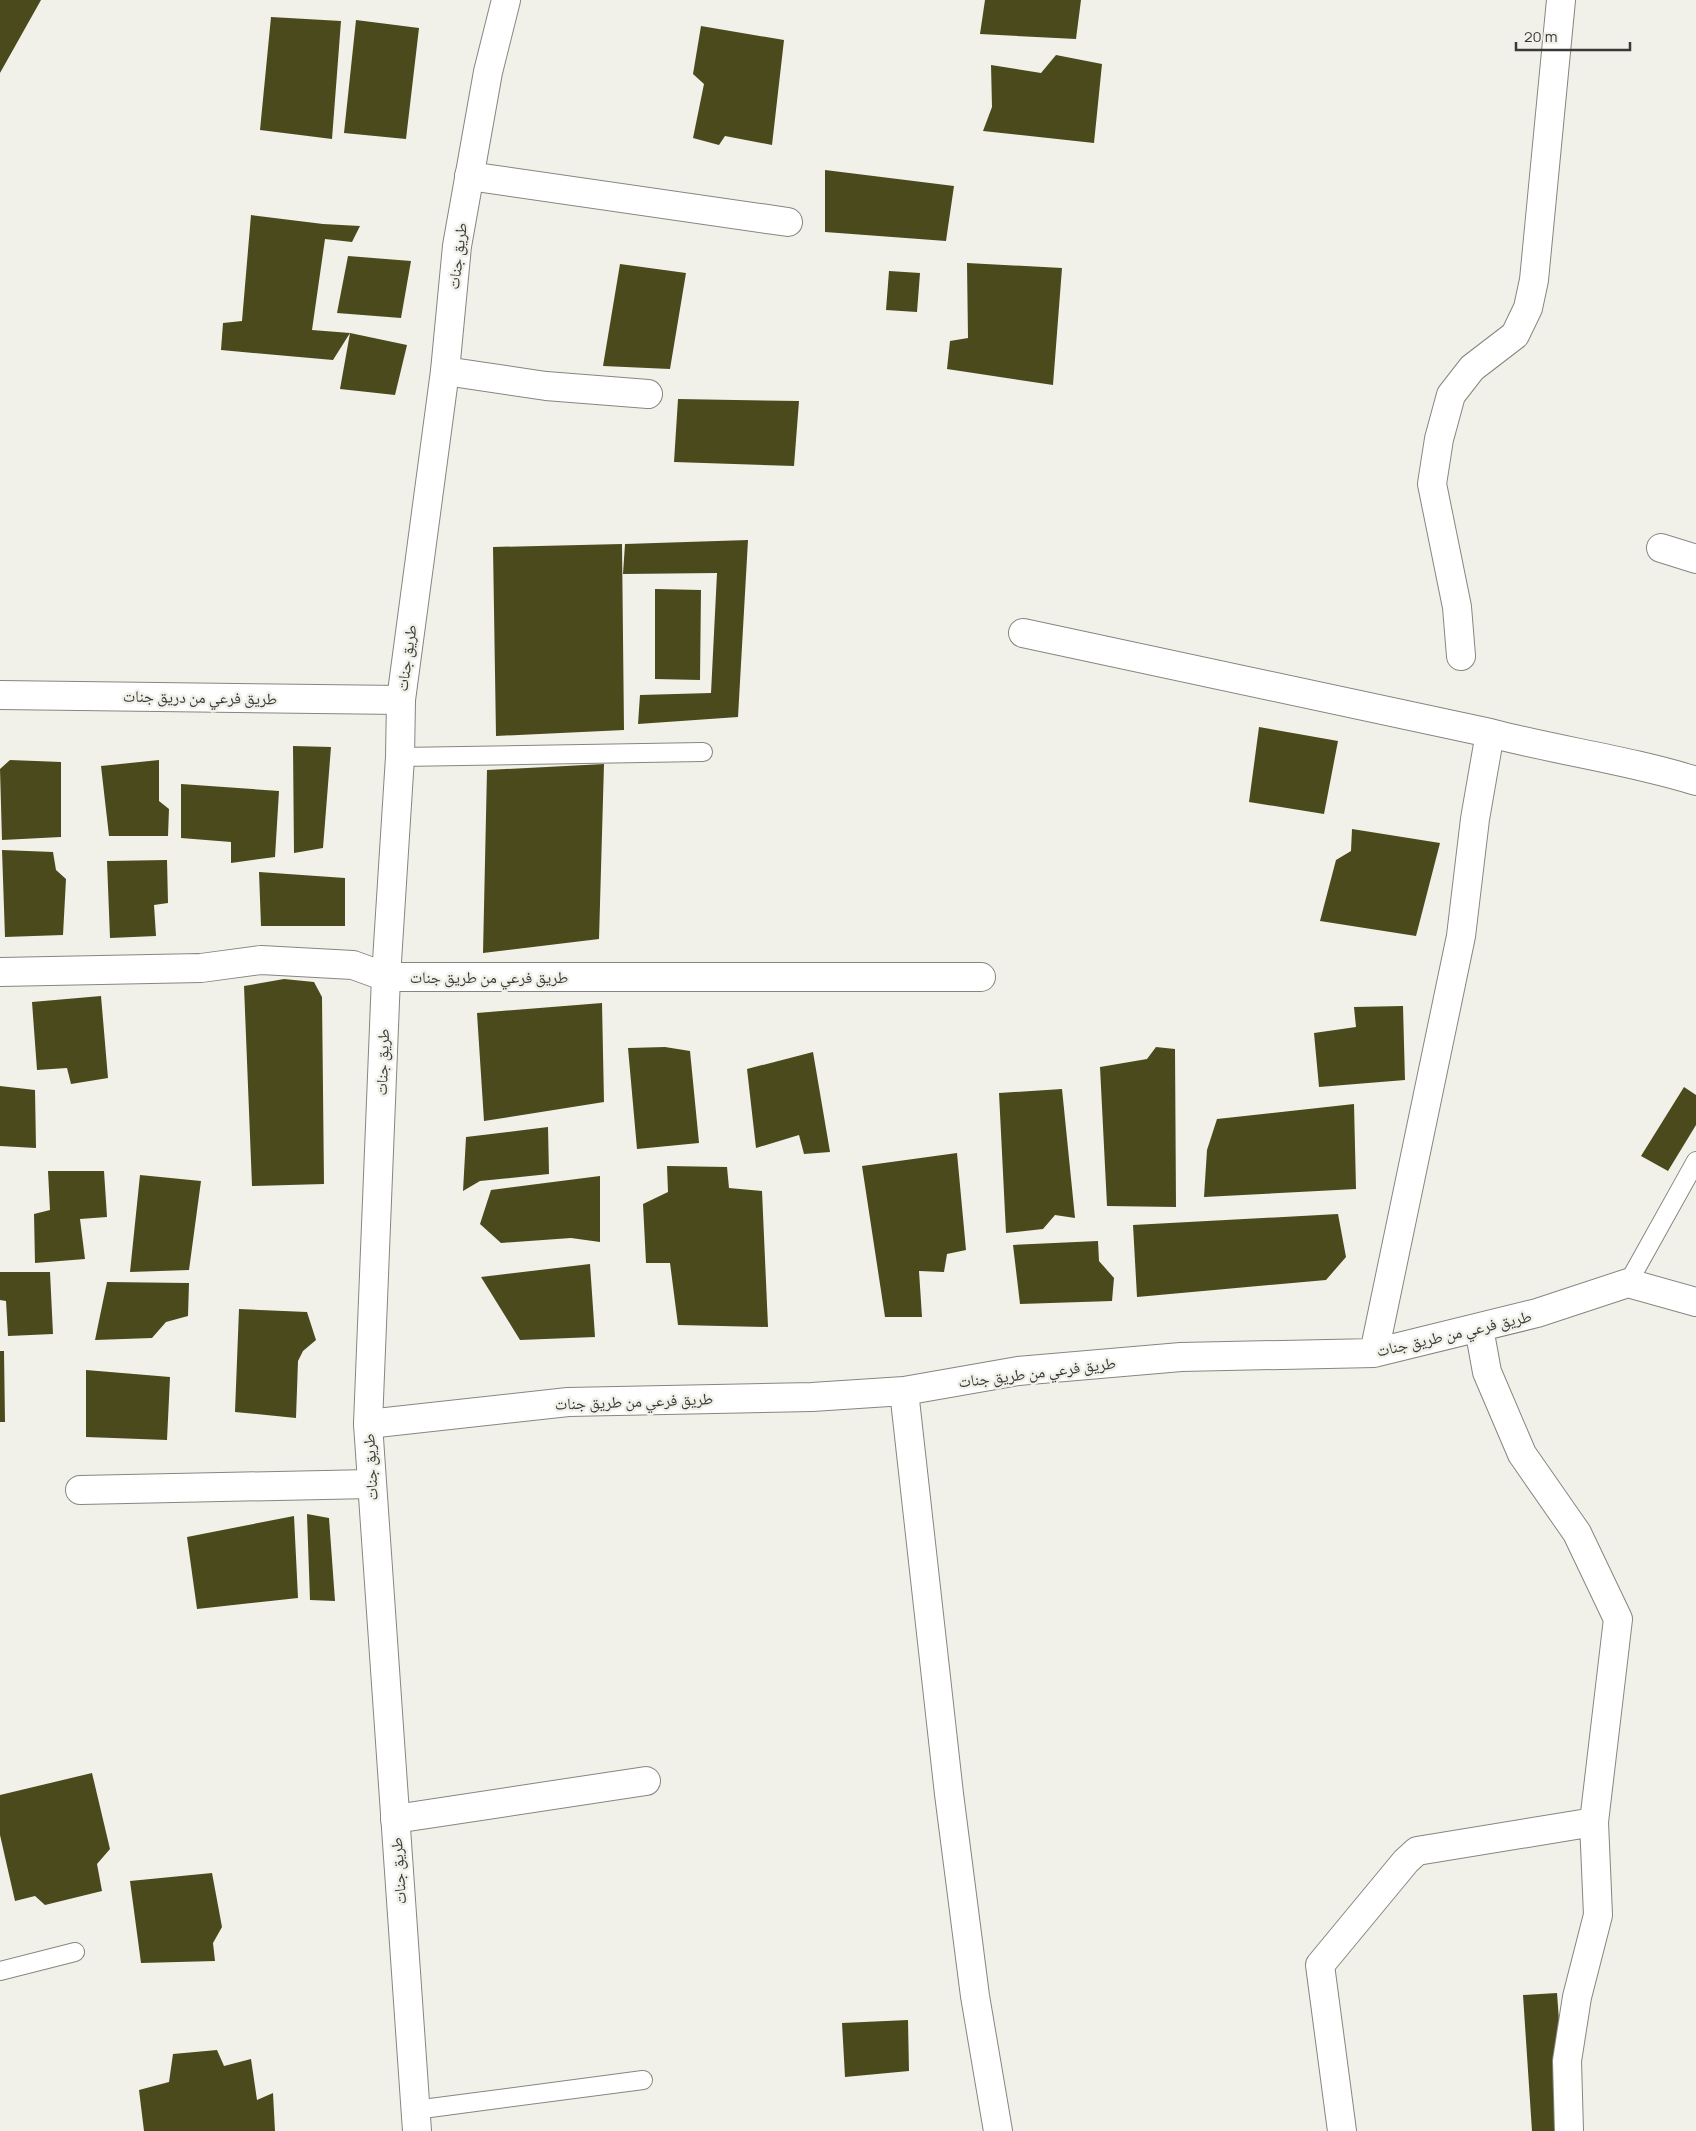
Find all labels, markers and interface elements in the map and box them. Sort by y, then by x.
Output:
scale bar [1516,20,1630,52]
text: 20 m [1524,26,1557,47]
street label: طريق جنات [442,221,472,291]
street label: طريق جنات [390,623,422,693]
street label: طريق فرعي من دريق جنات [123,685,277,711]
street label: طريق فرعي من طريق جنات [410,966,568,990]
street label: طريق جنات [370,1028,394,1096]
street label: طريق فرعي من طريق جنات [1374,1304,1534,1364]
street label: طريق فرعي من طريق جنات [957,1351,1117,1395]
street label: طريق فرعي من طريق جنات [554,1387,714,1417]
street label: طريق جنات [357,1433,383,1501]
street label: طريق جنات [385,1837,411,1905]

